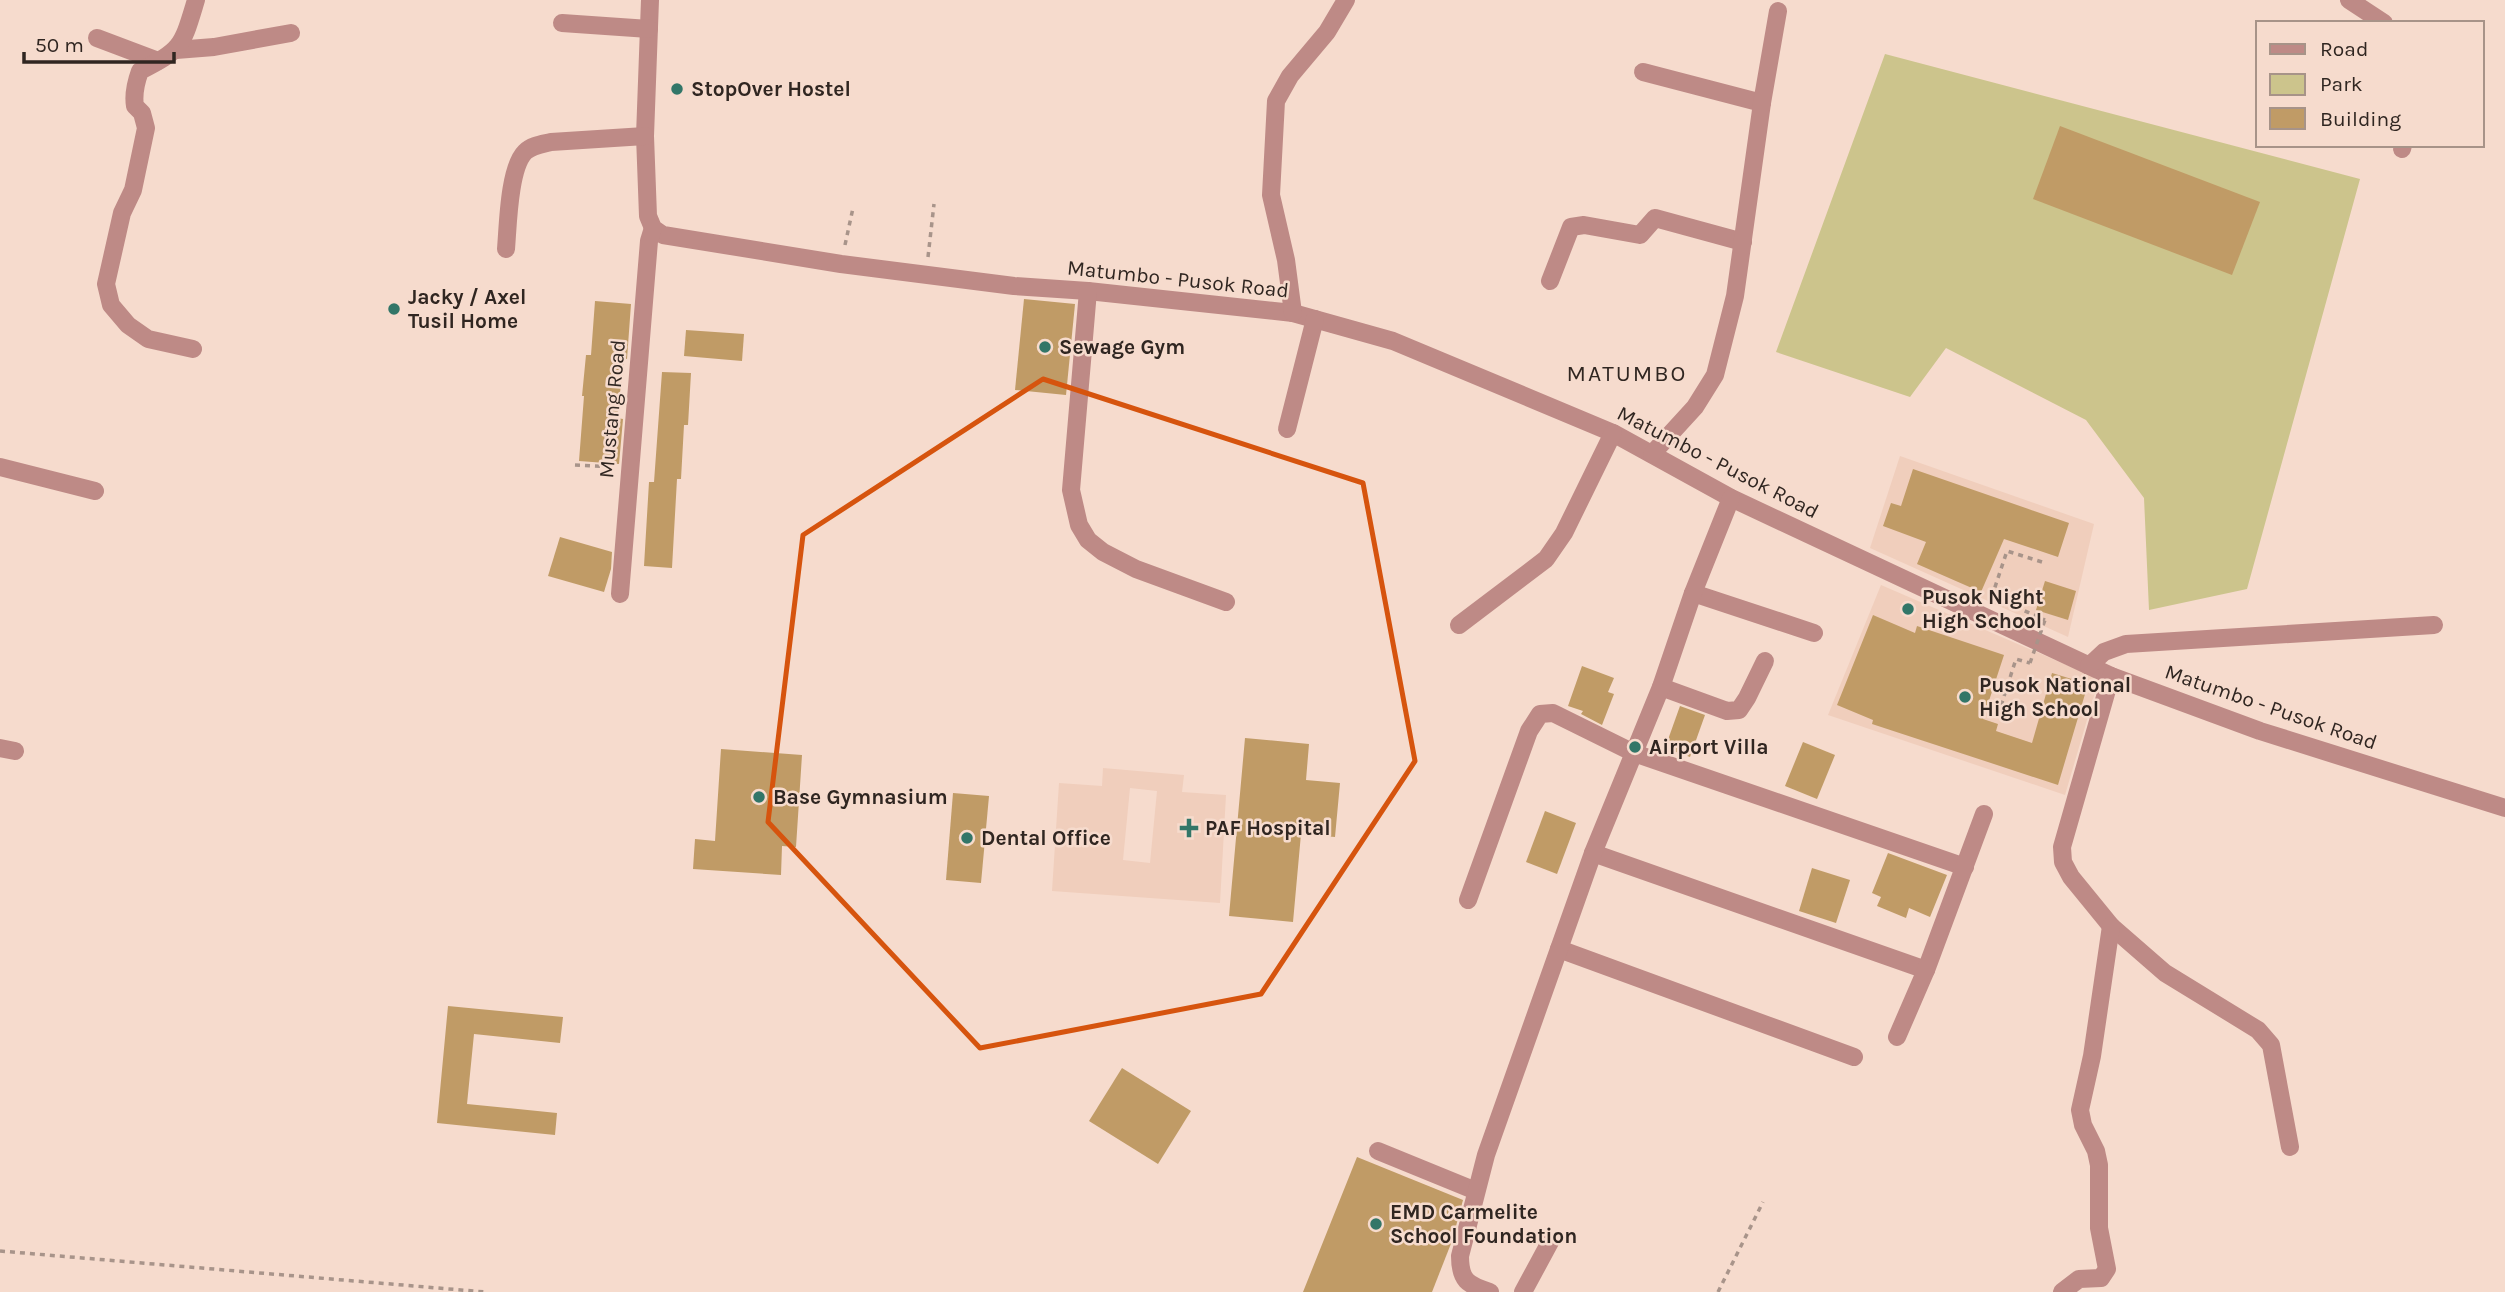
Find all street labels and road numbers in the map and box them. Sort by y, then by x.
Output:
street label: Matumbo - Pusok Road [1066,255,1290,303]
street label: Mustang Road [594,339,630,479]
street label: Matumbo - Pusok Road [1613,401,1823,523]
street label: Matumbo - Pusok Road [2162,659,2380,755]

